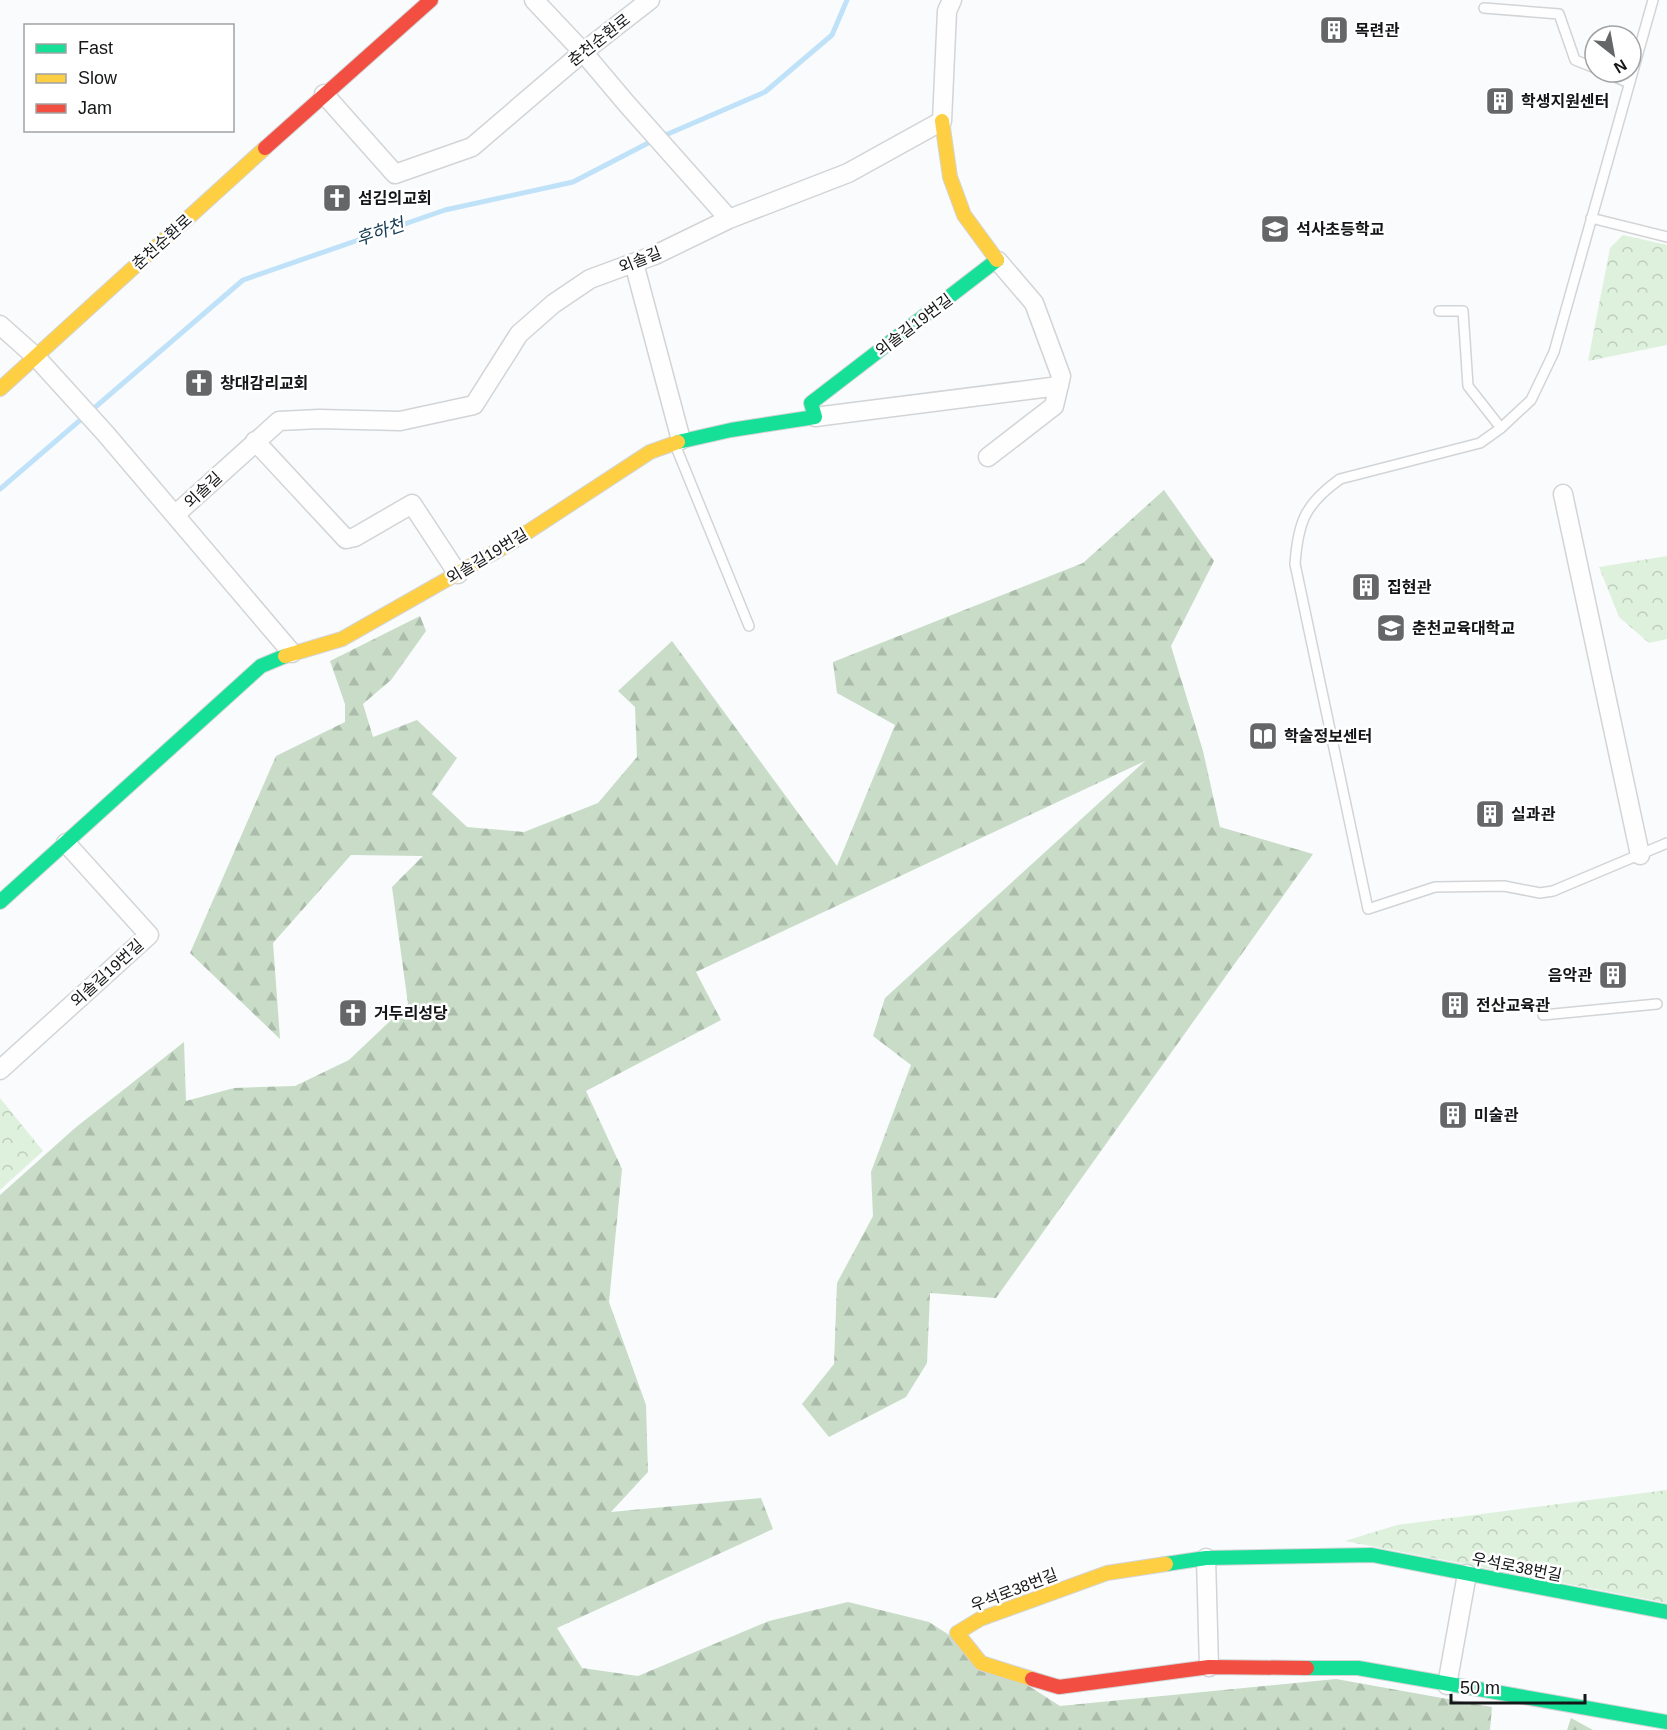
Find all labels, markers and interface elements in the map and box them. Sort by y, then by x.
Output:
street label: 춘천순환로 [565,10,633,69]
building icon: 목련관 [1318,14,1350,46]
place label: 목련관 [1355,22,1399,39]
legend [24,24,234,132]
north arrow [1583,24,1643,84]
text: Fast [78,38,113,58]
text: N [1611,56,1630,77]
text: Slow [78,68,118,88]
building icon: 학생지원센터 [1484,85,1516,117]
place label: 학생지원센터 [1521,92,1609,110]
text: Jam [78,98,112,118]
church icon: 섬김의교회 [321,182,353,214]
place label: 섬김의교회 [358,190,432,207]
street label: 춘천순환로 [129,211,195,273]
school or university icon: 석사초등학교 [1259,213,1291,245]
water label: 후하천 [353,214,409,250]
place label: 석사초등학교 [1296,220,1385,238]
street label: 외솔길 [616,244,664,276]
street label: 외솔길19번길 [872,291,956,359]
church icon: 창대감리교회 [183,367,215,399]
place label: 창대감리교회 [220,375,308,392]
street label: 외솔길 [181,469,225,511]
street label: 외솔길19번길 [443,525,531,587]
building icon: 집현관 [1350,571,1382,603]
place label: 집현관 [1387,578,1431,596]
school or university icon: 춘천교육대학교 [1375,612,1407,644]
place label: 춘천교육대학교 [1412,619,1515,637]
library icon: 학술정보센터 [1247,720,1279,752]
place label: 학술정보센터 [1284,727,1372,745]
building icon: 실과관 [1474,798,1506,830]
place label: 실과관 [1511,806,1555,823]
street label: 외솔길19번길 [67,936,147,1010]
building icon: 음악관 [1597,959,1629,991]
place label: 음악관 [1548,967,1592,984]
building icon: 전산교육관 [1439,989,1471,1021]
church icon: 거두리성당 [337,997,369,1029]
place label: 전산교육관 [1476,997,1550,1014]
place label: 거두리성당 [374,1005,448,1022]
building icon: 미술관 [1437,1099,1469,1131]
place label: 미술관 [1474,1107,1518,1124]
street label: 우석로38번길 [1471,1550,1563,1584]
street label: 우석로38번길 [968,1566,1060,1614]
scale bar [1451,1667,1584,1705]
text: 50 m [1460,1678,1500,1698]

